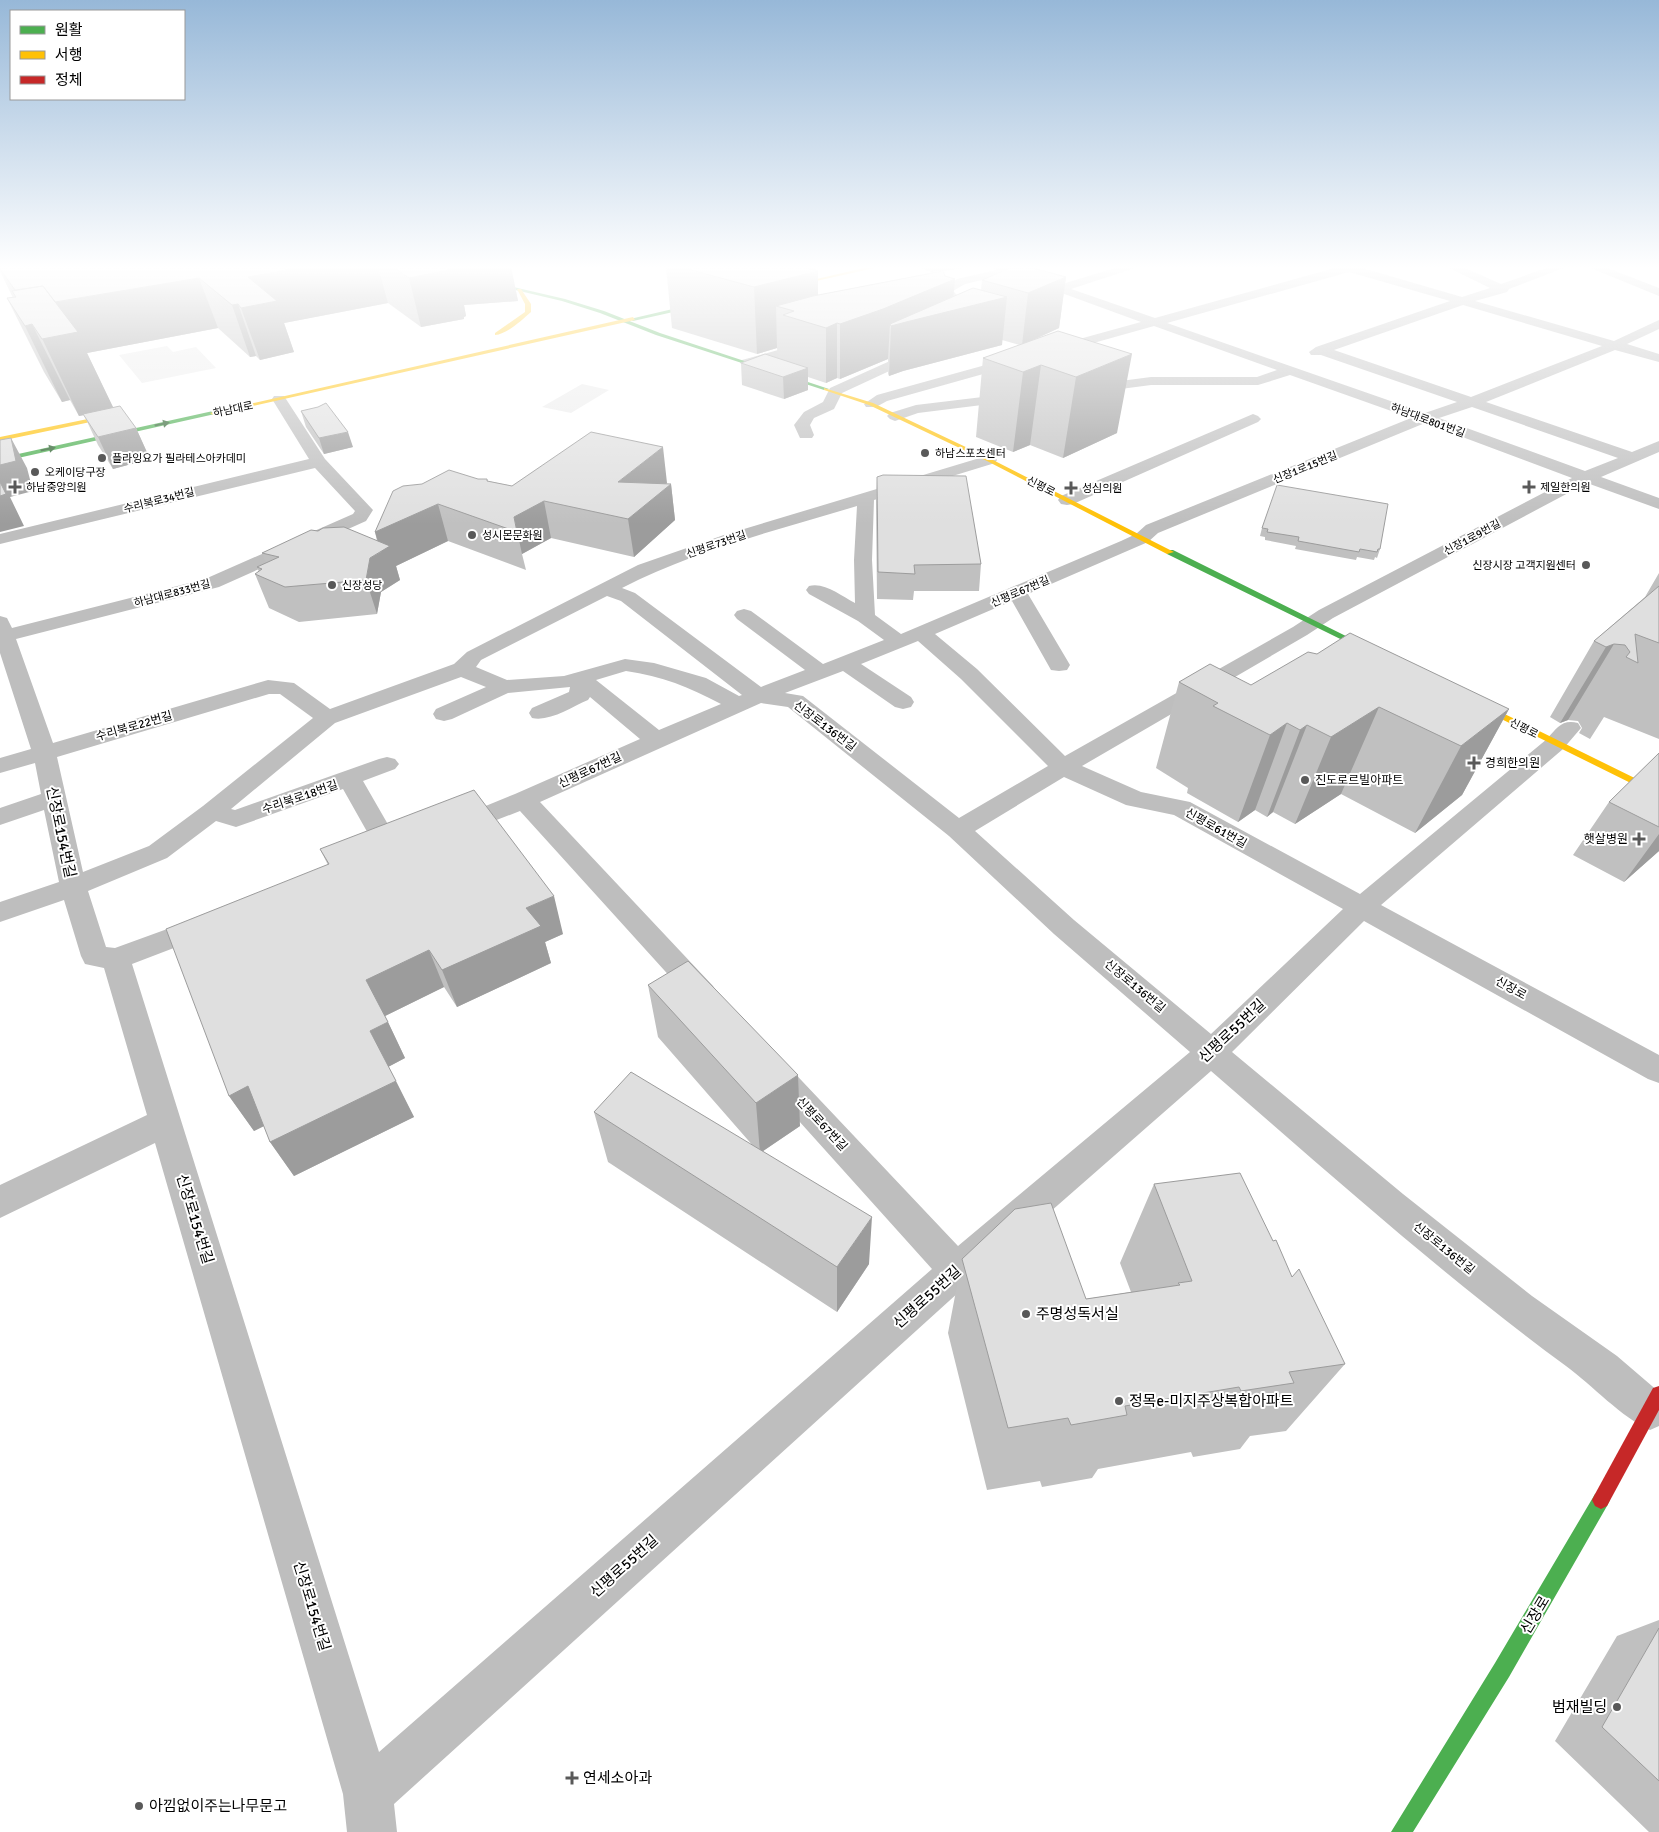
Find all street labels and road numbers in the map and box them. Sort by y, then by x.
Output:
street label: 하남대로 [212,399,254,420]
street label: 하남대로801번길 [1389,401,1467,440]
street label: 신장1로15번길 [1271,449,1339,486]
street label: 신평로 [1024,474,1057,499]
street label: 수리북로34번길 [122,485,196,516]
street label: 신장1로9번길 [1442,517,1503,558]
street label: 신평로73번길 [685,528,748,561]
street label: 신평로67번길 [989,573,1051,610]
street label: 하남대로833번길 [133,577,212,610]
street label: 신장로136번길 [790,698,859,755]
street label: 수리북로22번길 [94,708,174,745]
street label: 신평로 [1507,716,1540,741]
street label: 신평로67번길 [556,749,624,792]
street label: 수리북로18번길 [260,777,340,817]
street label: 신장로154번길 [42,784,80,880]
street label: 신평로61번길 [1182,805,1249,852]
street label: 신장로136번길 [1101,957,1168,1016]
street label: 신장로 [1493,974,1529,1003]
street label: 신평로55번길 [1195,995,1269,1067]
street label: 신평로67번길 [793,1094,850,1154]
street label: 신장로154번길 [173,1172,217,1266]
street label: 신장로136번길 [1410,1219,1477,1278]
street label: 신평로55번길 [889,1262,965,1332]
street label: 신평로55번길 [586,1531,662,1601]
street label: 신장로154번길 [290,1559,334,1653]
street label: 신장로 [1517,1593,1553,1637]

